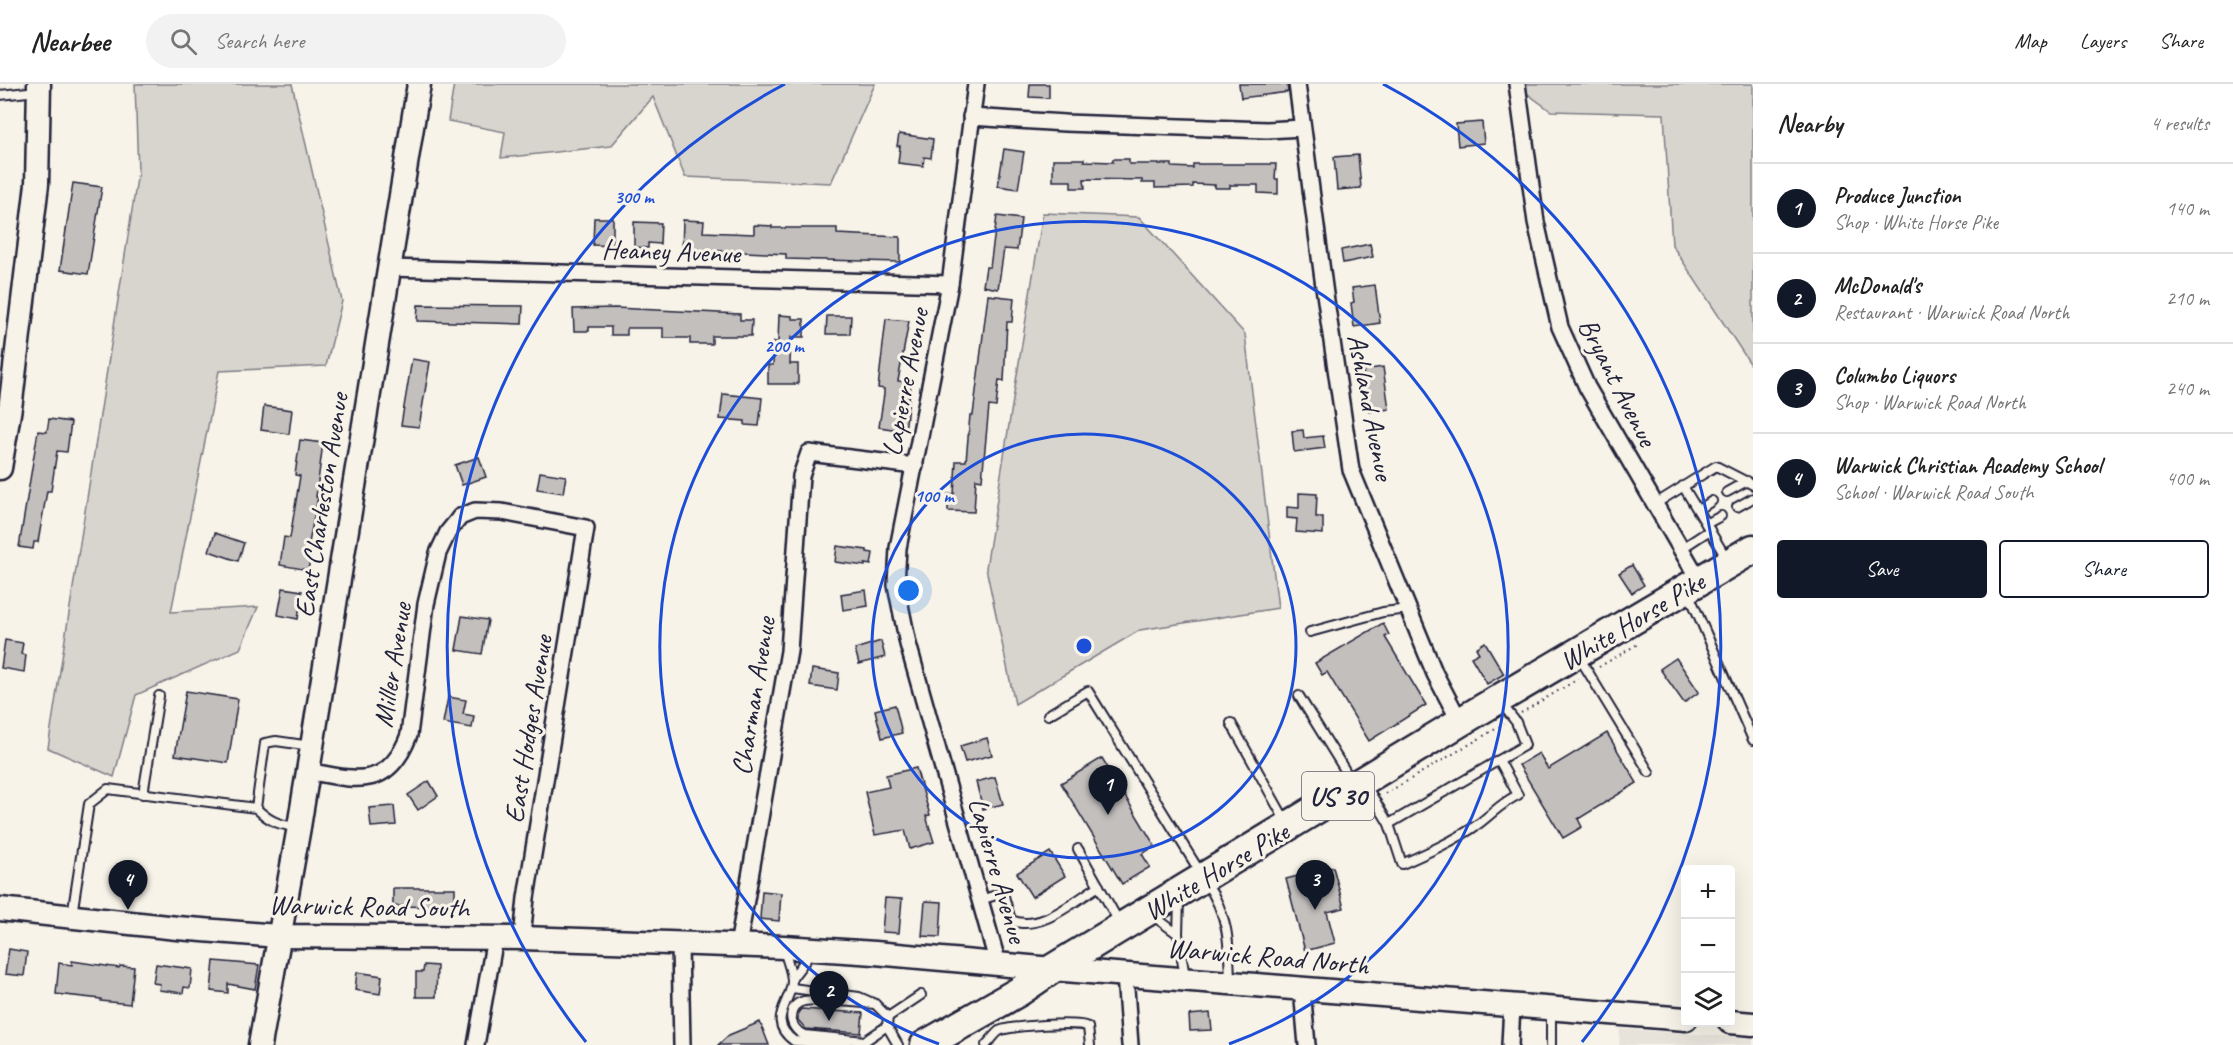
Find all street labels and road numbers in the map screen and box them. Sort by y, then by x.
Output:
street label: Heaney Avenue [601,231,743,271]
street label: Lapierre Avenue [874,303,937,459]
street label: Bryant Avenue [1571,312,1666,454]
street label: Ashland Avenue [1340,331,1403,485]
street label: East Charleston Avenue [286,389,356,619]
street label: White Horse Pike [1553,563,1713,678]
street label: Miller Avenue [365,598,419,730]
street label: Charman Avenue [723,613,783,777]
street label: East Hodges Avenue [496,631,560,825]
road number: US 30 [1302,772,1374,820]
street label: Lapierre Avenue [961,793,1036,948]
street label: White Horse Pike [1137,813,1297,928]
street label: Warwick Road South [269,887,471,925]
street label: Warwick Road North [1166,930,1371,982]

